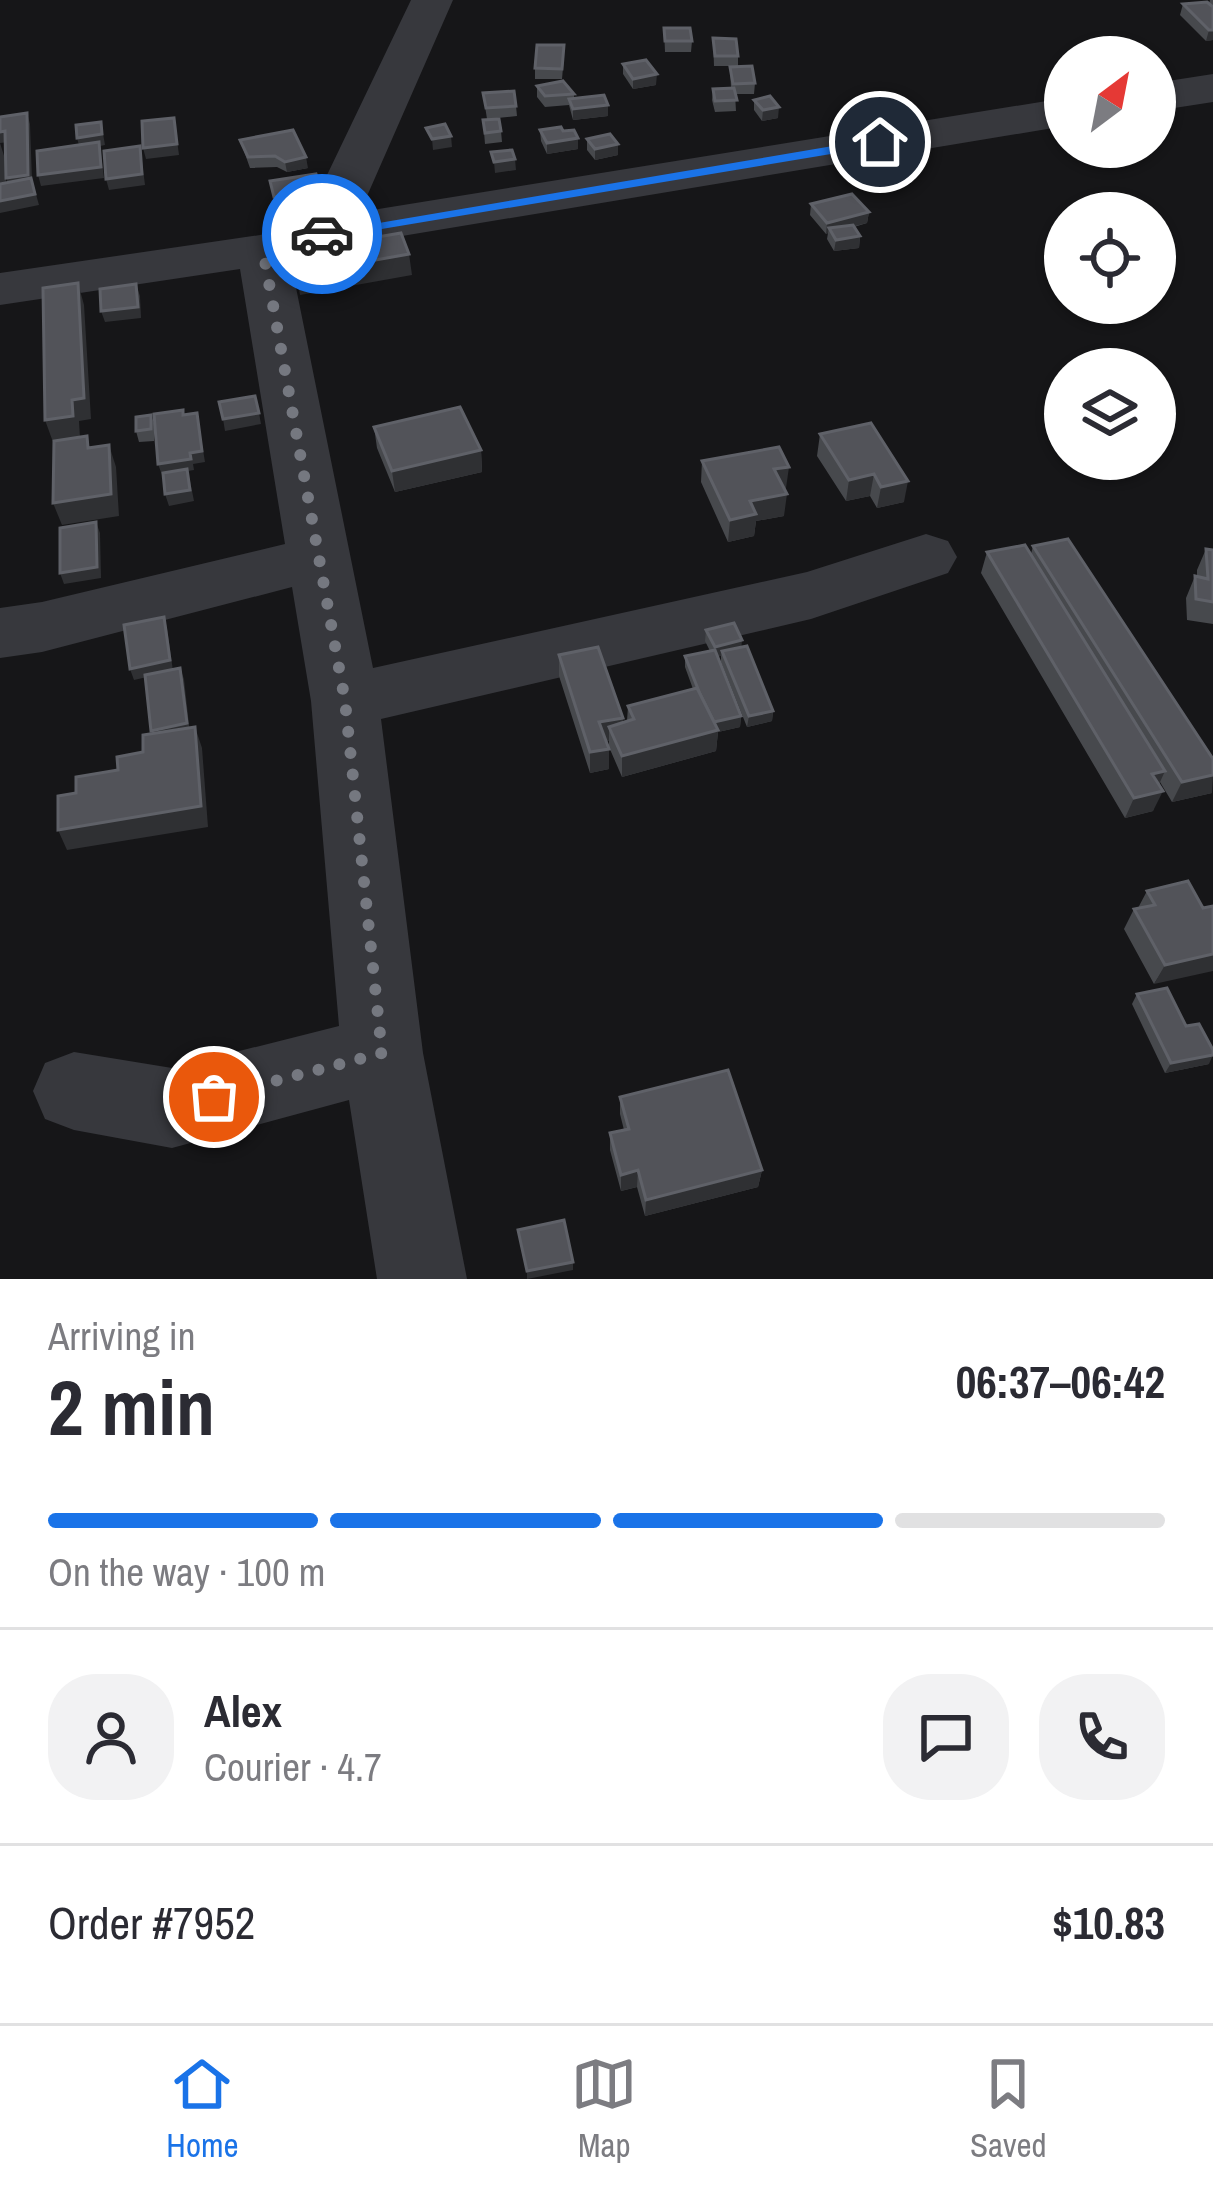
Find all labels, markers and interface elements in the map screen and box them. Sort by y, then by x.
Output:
north arrow [1044,36,1176,168]
map controls [1044,36,1176,480]
pin [829,91,931,193]
icon: home [847,109,913,175]
courier [262,174,382,294]
button: locate [1044,192,1176,324]
icon: car [289,201,355,267]
button: layers [1044,348,1176,480]
pin [163,1046,265,1148]
icon: bag [181,1064,247,1130]
text: Arriving in [48,1310,196,1362]
text: 06:37–06:42 [956,1351,1165,1412]
text: 2 min [48,1354,215,1459]
text: On the way · 100 m [48,1546,325,1598]
button: person [48,1674,174,1800]
button: chat [883,1674,1009,1800]
button: phone [1039,1674,1165,1800]
text: Alex [204,1680,282,1741]
text: Courier · 4.7 [204,1741,382,1793]
text: Order #7952 [48,1892,255,1953]
text: $10.83 [1052,1892,1165,1953]
tab: Home [166,2051,239,2167]
tab: Map [571,2051,637,2167]
tab: Saved [970,2051,1047,2167]

